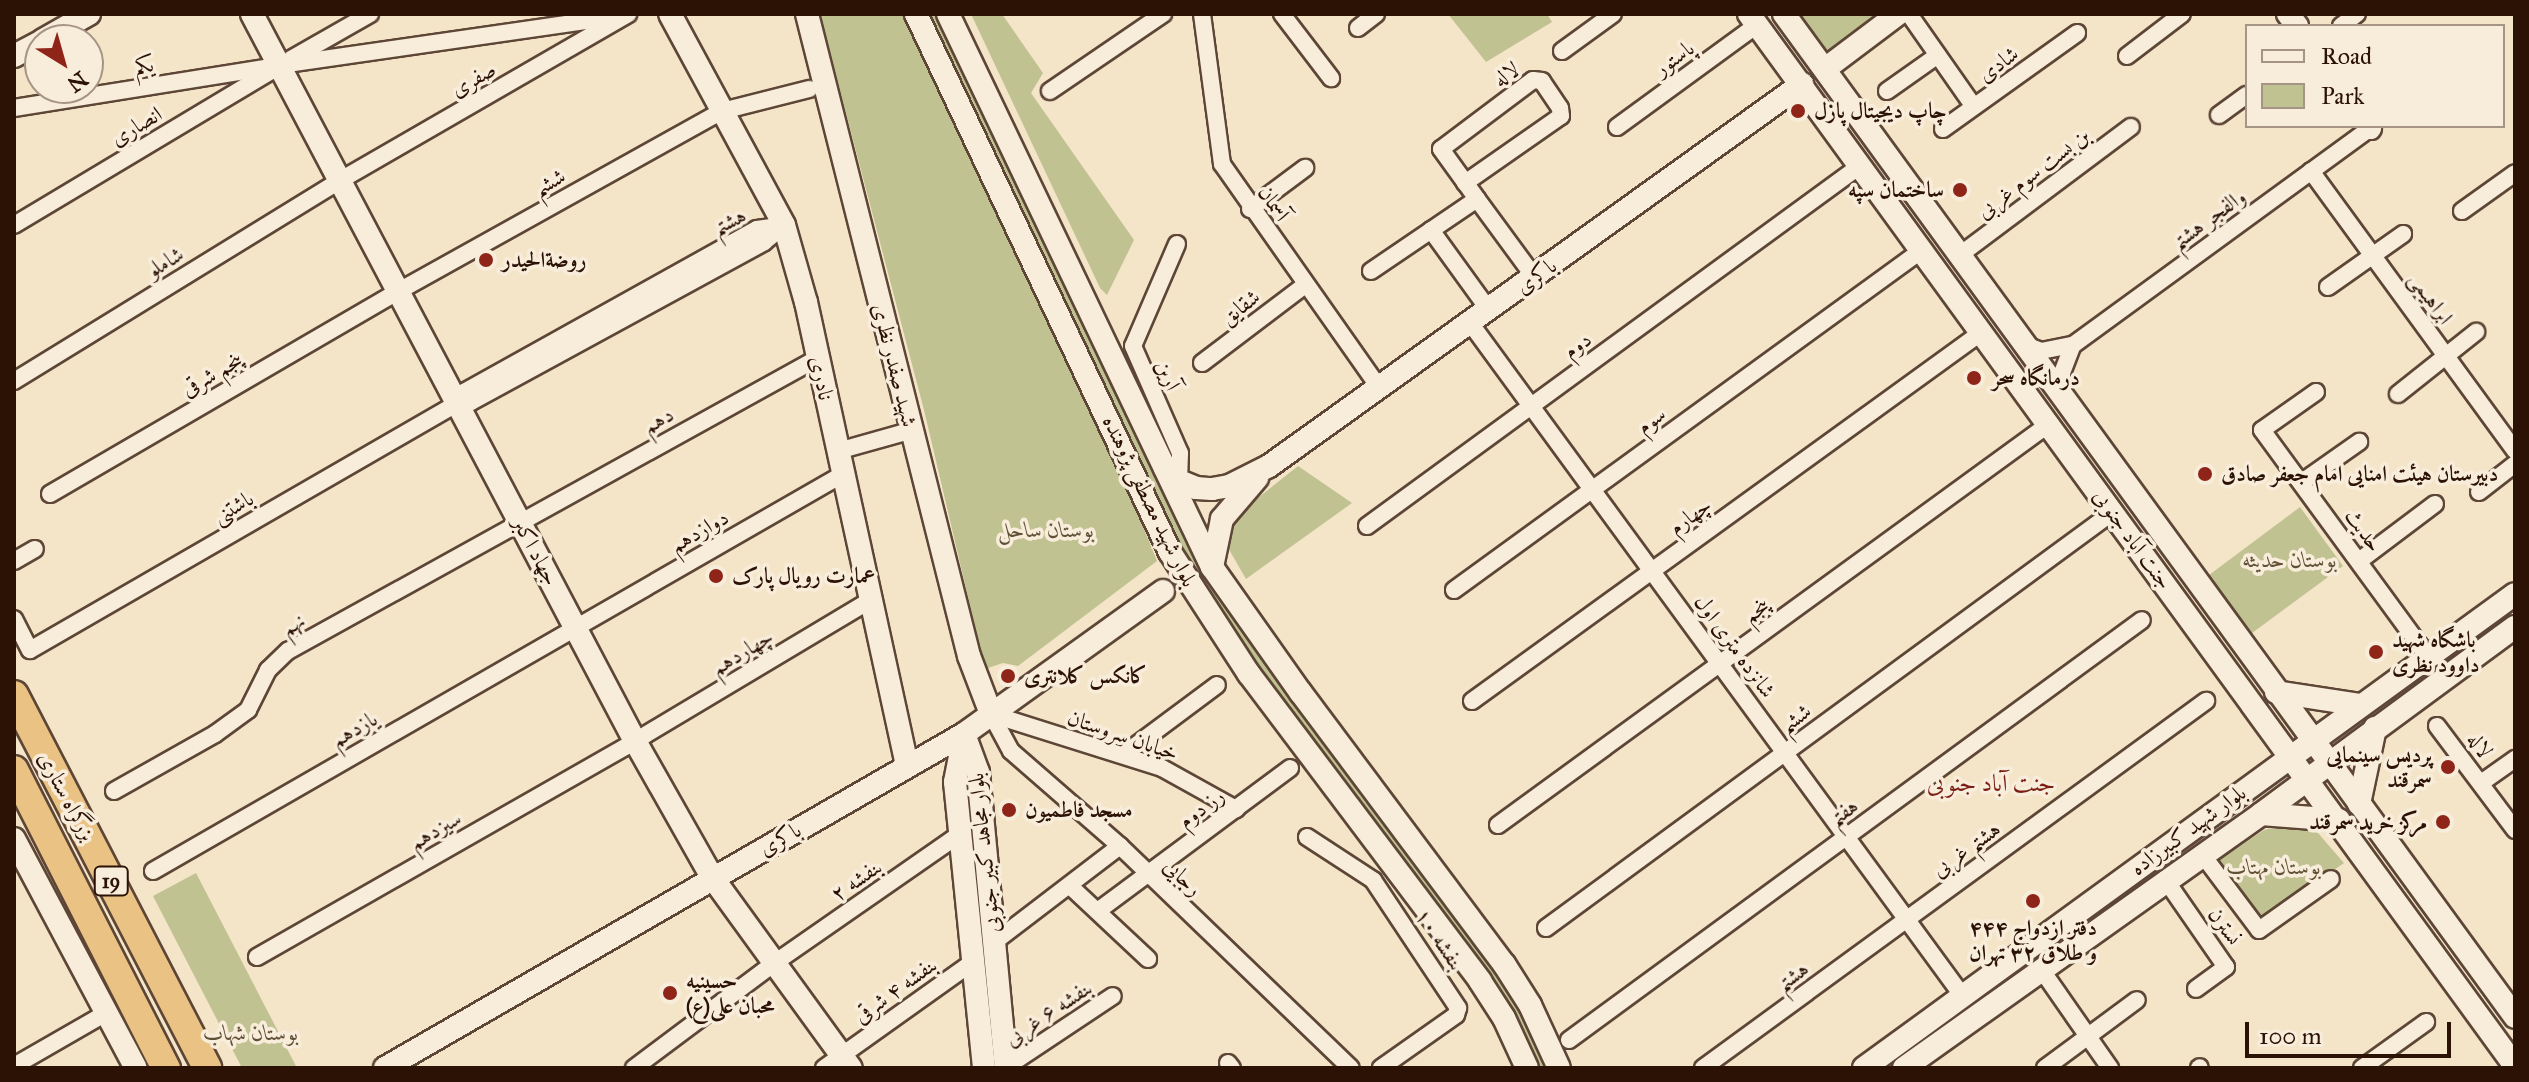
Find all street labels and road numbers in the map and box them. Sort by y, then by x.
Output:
street label: پاستور [1649,35,1699,81]
street label: شادی [1972,40,2024,88]
street label: یکم [132,50,156,80]
street label: صفری [446,56,500,102]
street label: لاله [1488,56,1524,92]
street label: انصاری [105,100,167,152]
street label: بن بست سوم غربی [1971,122,2095,224]
street label: ششم [528,162,570,202]
street label: آسمان [1252,180,1296,226]
street label: والفجر هشتم [2165,183,2251,255]
street label: هشتم [708,202,750,240]
street label: شاملو [142,241,188,283]
street label: باکری [1510,252,1562,300]
street label: ابراهیمی [2403,267,2459,329]
street label: شقایق [1215,283,1265,331]
street label: شهید صفدر نظری [867,301,923,429]
street label: دوم [1558,326,1596,364]
street label: پنجم شرقی [177,346,247,402]
street label: نادری [804,353,840,403]
street label: آرین [1150,355,1186,395]
street label: سوم [1631,400,1671,440]
street label: دهم [638,401,678,439]
street label: بلوار شهید مصطفی پژوهنده [1097,411,1203,591]
street label: جنت آباد جنوبی [2088,484,2178,594]
street label: باشتنی [208,485,258,529]
street label: چهارم [1663,492,1717,540]
street label: حدیث [2339,503,2389,557]
street label: دوازدهم [665,504,733,558]
street label: جهاد اکبر [507,512,565,590]
street label: شانزده متری اول [1689,589,1781,703]
street label: پنجم [1738,592,1774,628]
street label: نهم [276,607,310,641]
street label: چهاردهم [706,623,778,681]
street label: ششم [1774,698,1816,738]
street label: خیابان سروستان [1064,704,1182,766]
street label: یازدهم [326,705,382,753]
street label: لاله [2462,727,2498,763]
street label: بزرگراه ستاری [32,747,102,845]
street label: بلوار مجاهد کبیر جنوبی [962,772,1006,934]
street label: بلوار شهید کبیرزاده [2125,779,2251,881]
street label: رز دوم [1173,782,1229,834]
street label: هفتم [1823,792,1863,832]
street label: سیزدهم [404,805,466,855]
street label: هشتم غربی [1926,815,2006,883]
street label: باکری [754,816,806,862]
street label: رجایی [1158,852,1208,902]
street label: بنفشه ۲ [826,853,886,907]
road number: 19 [93,865,129,897]
street label: نسترن [2202,902,2248,950]
street label: بنفشه ۱۰ [1410,903,1470,975]
street label: بنفشه ۴ شرقی [848,951,942,1029]
street label: هشتم [1770,955,1814,997]
street label: بنفشه ۶ غربی [999,974,1097,1052]

